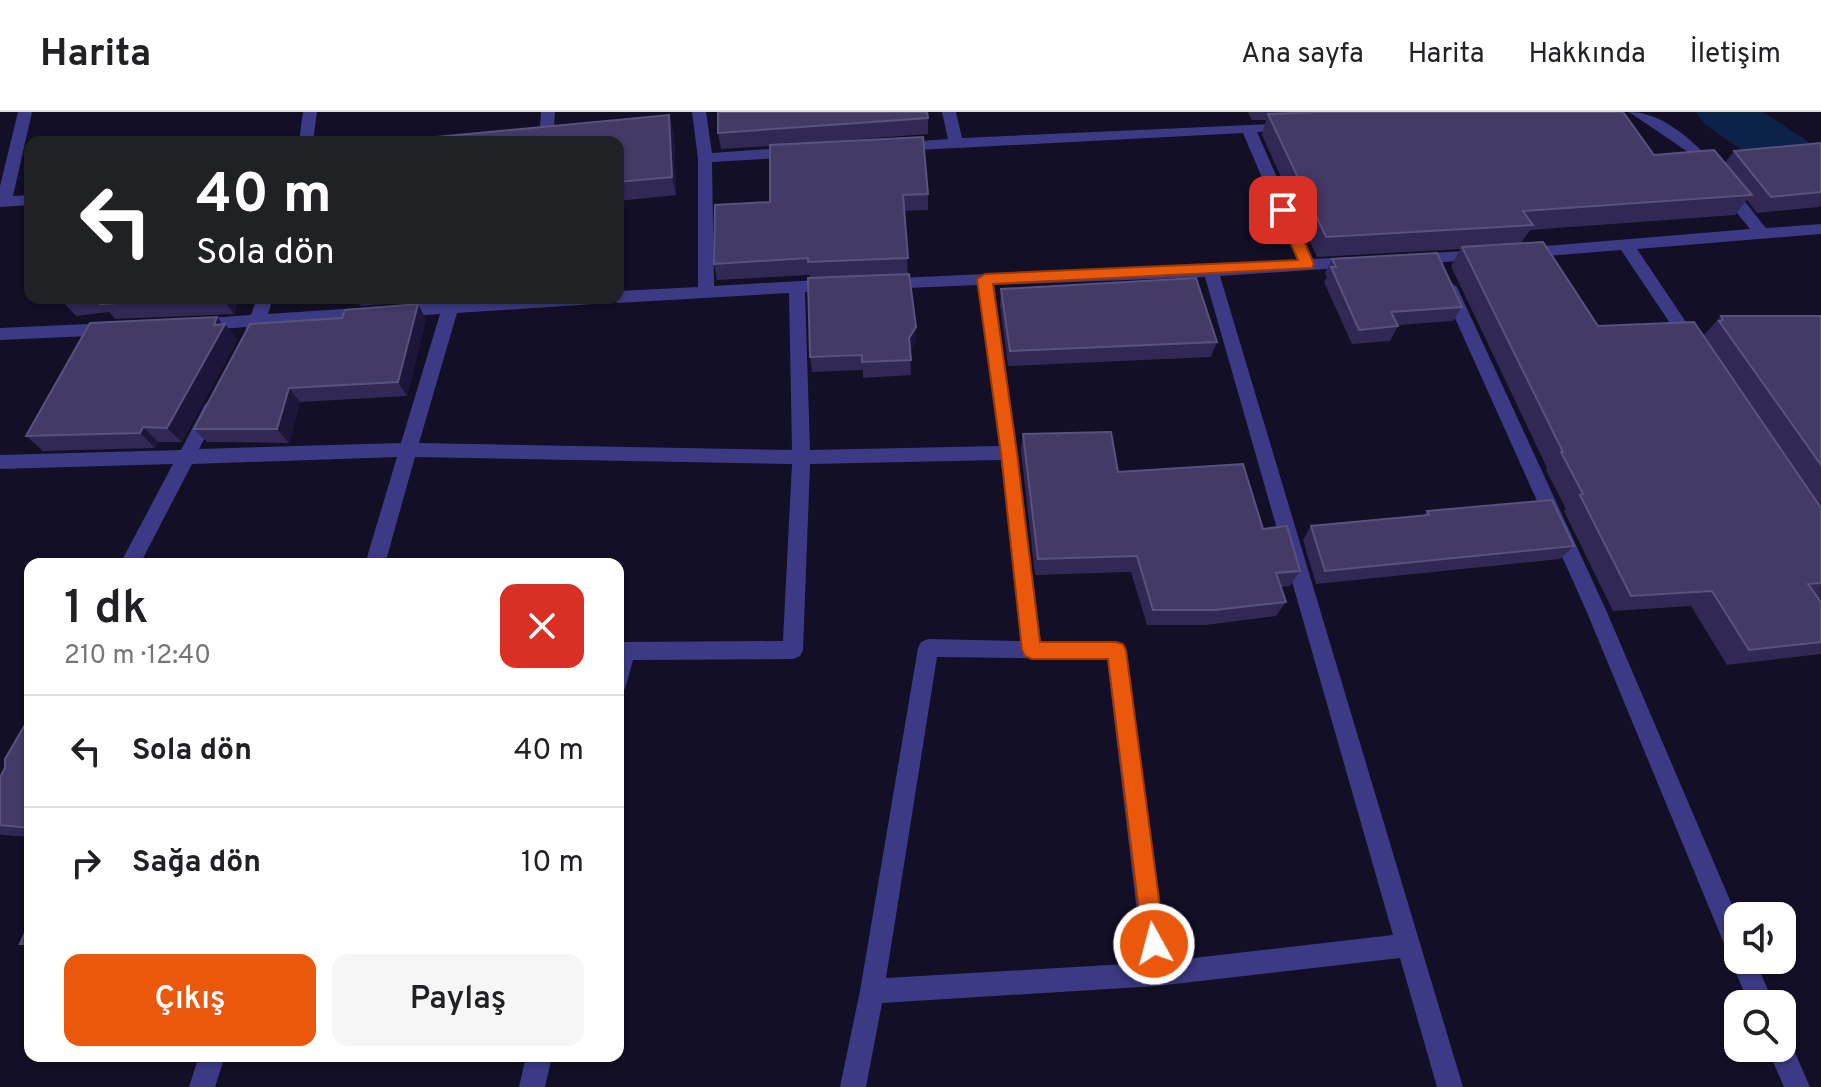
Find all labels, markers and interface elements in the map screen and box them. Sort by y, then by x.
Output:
text: Harita [40,31,151,80]
text: Ana sayfa [1241,37,1364,73]
text: Harita [1408,37,1484,73]
text: Hakkında [1528,37,1646,73]
text: İletişim [1690,37,1781,73]
text: 40 m [196,162,332,232]
icon: left [64,168,168,272]
pin [1249,176,1317,244]
icon: arrive [1261,188,1305,232]
text: Sola dön [196,231,335,277]
text: 1 dk [64,580,148,640]
button: close [500,584,584,668]
text: 210 m · 12:40 [64,640,211,673]
icon: left [64,729,108,773]
text: Sola dön [132,733,252,770]
text: 40 m [514,733,584,770]
icon: right [64,841,108,885]
text: Sağa dön [132,845,261,882]
text: 10 m [521,845,584,882]
position arrow [1112,902,1196,986]
map controls [1724,902,1796,1062]
button: sound [1724,902,1796,974]
button: Çıkış [64,954,316,1046]
button: Paylaş [332,954,584,1046]
button: search [1724,990,1796,1062]

